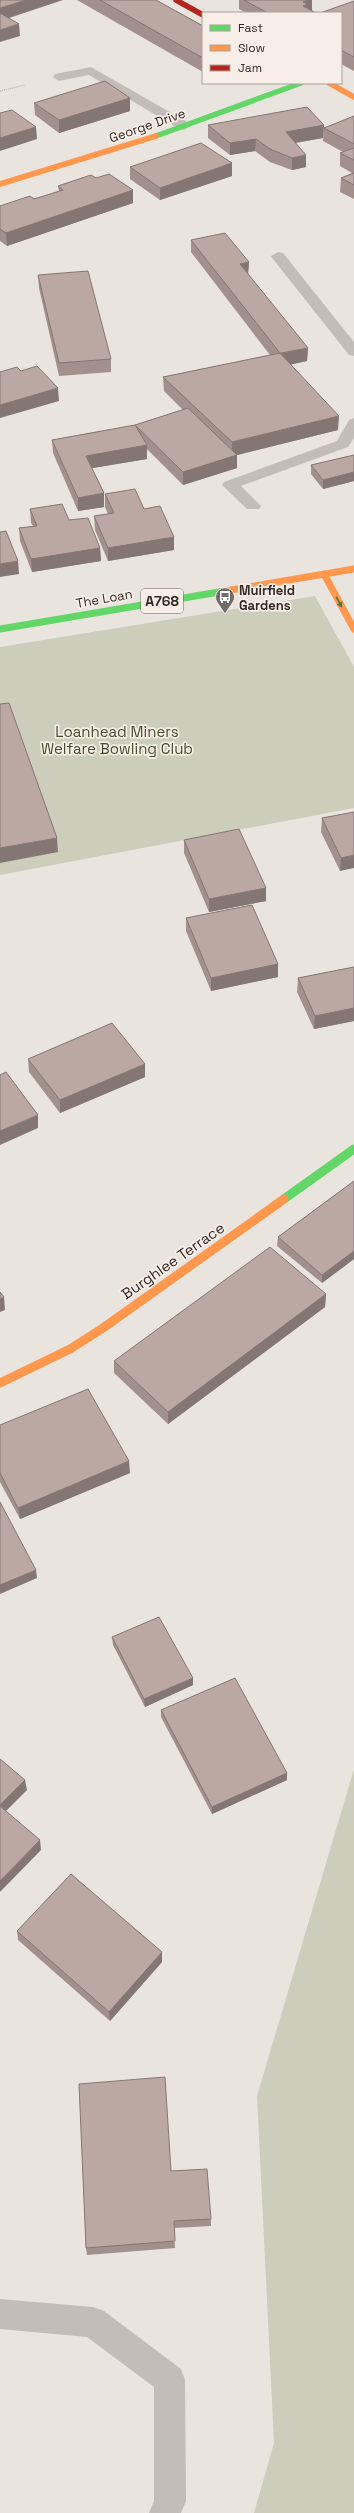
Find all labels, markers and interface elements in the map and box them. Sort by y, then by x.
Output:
legend [202,12,342,84]
text: Fast [238,20,263,36]
text: Slow [238,40,265,56]
text: Jam [238,60,262,76]
street label: George Drive [107,104,188,146]
place label: Muirfield Gardens [239,582,295,614]
street label: The Loan [74,585,134,612]
bus stop icon: Muirfield Gardens [214,586,236,614]
road number: A768 [141,589,183,613]
one-way arrow [336,596,342,608]
park label: Loanhead Miners Welfare Bowling Club [41,722,193,758]
street label: Burghlee Terrace [117,1218,228,1303]

